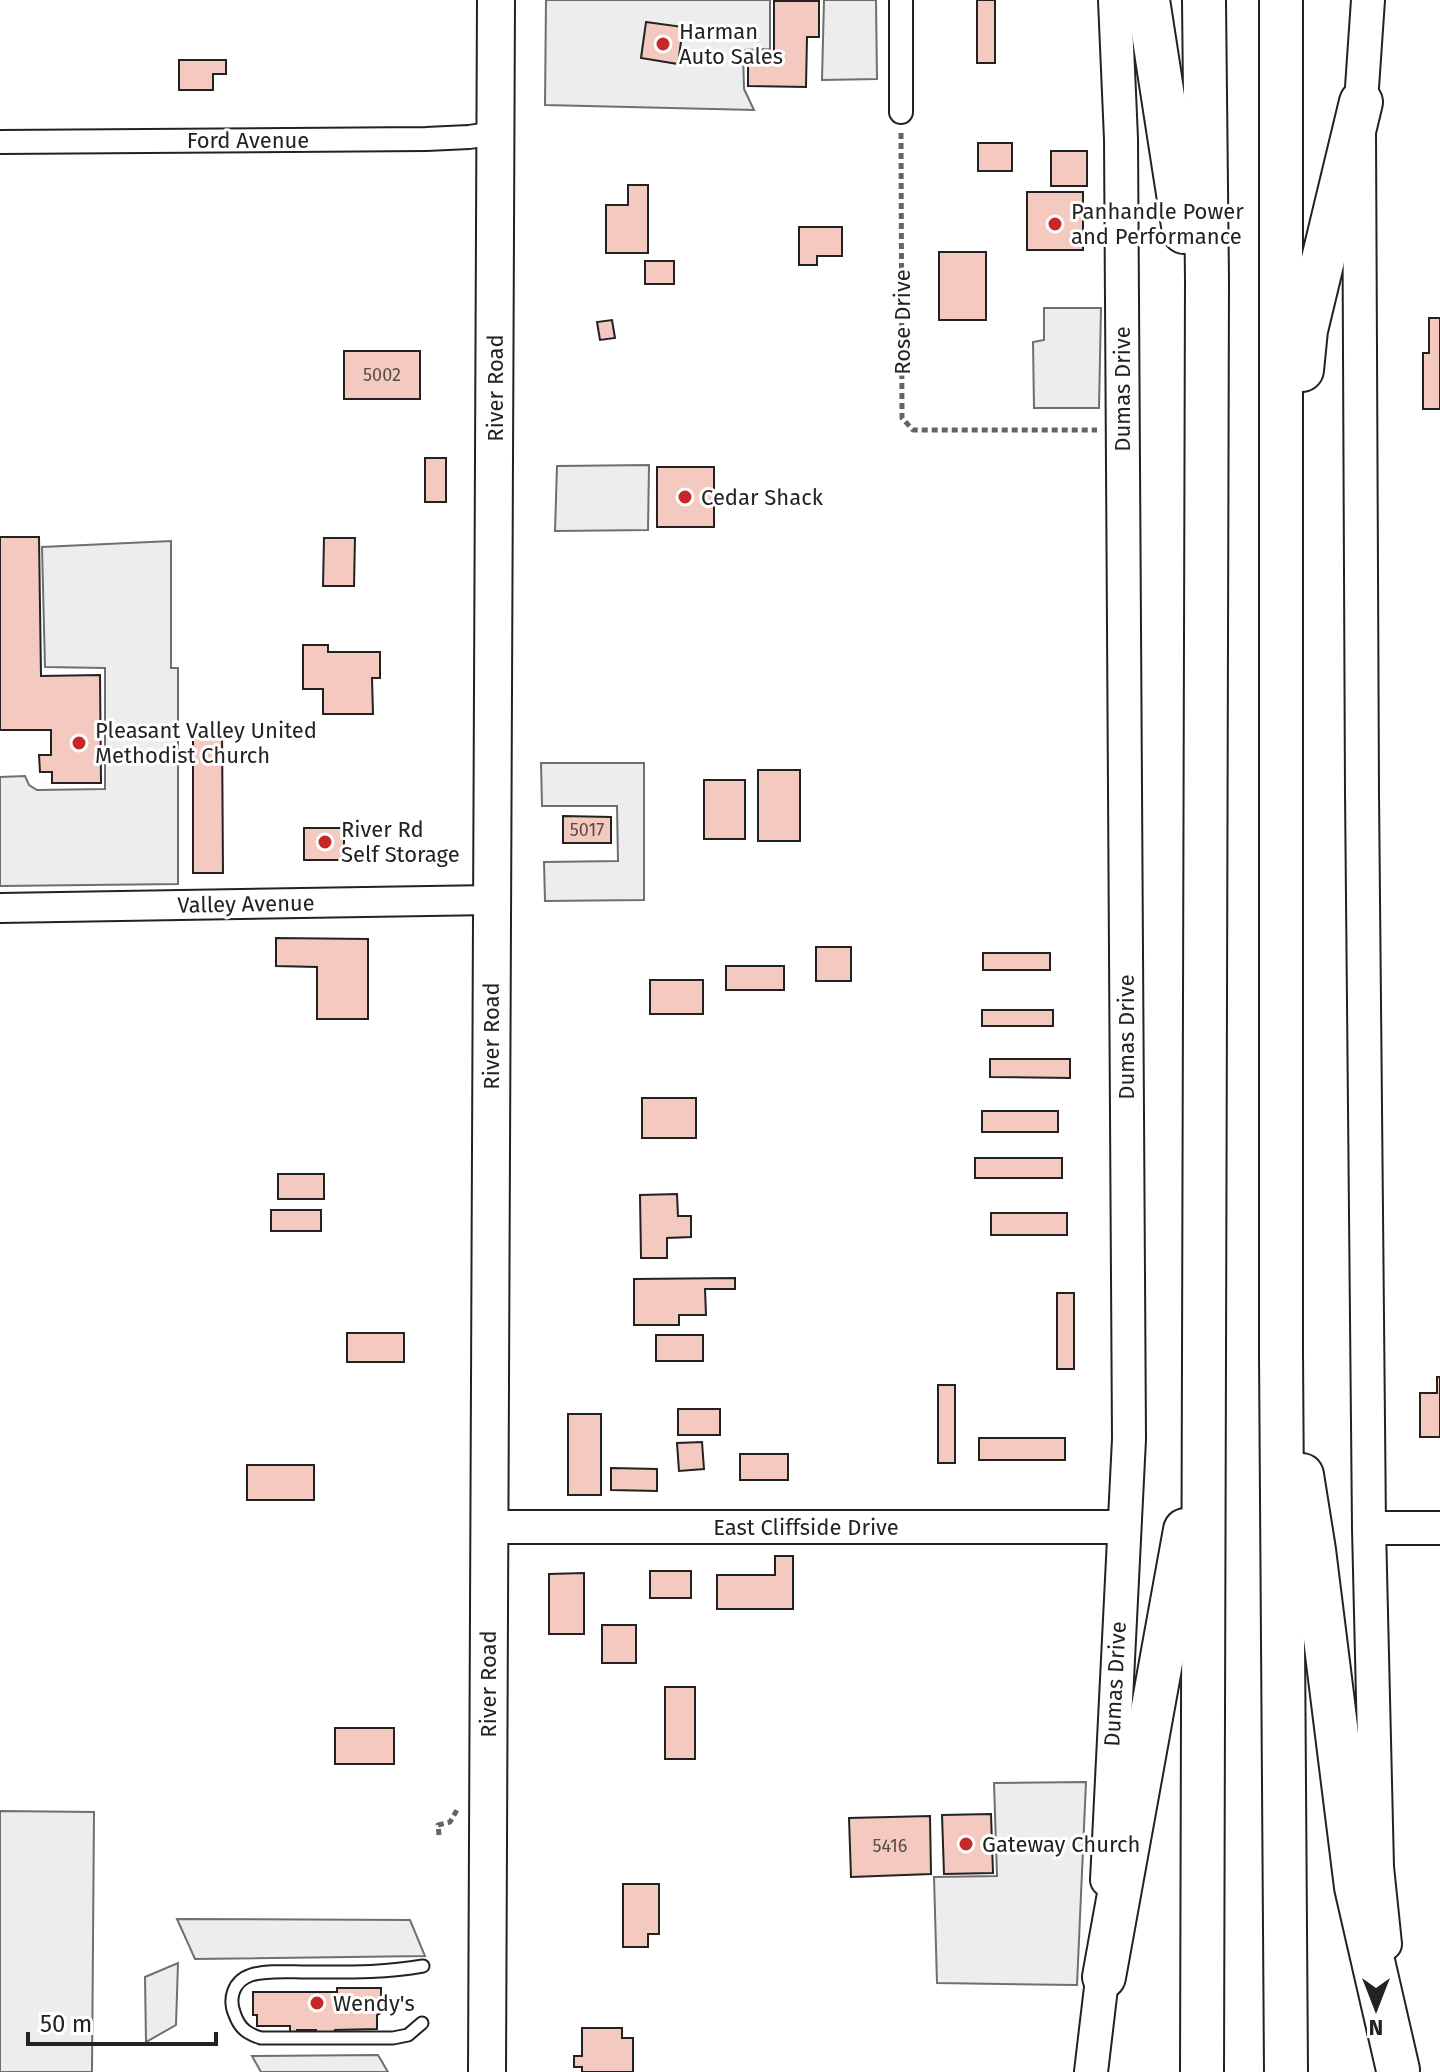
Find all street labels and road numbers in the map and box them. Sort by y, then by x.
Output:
street label: Ford Avenue [187,127,309,154]
street label: Rose Drive [889,269,916,375]
street label: Dumas Drive [1109,326,1136,452]
street label: River Road [482,334,509,442]
street label: Valley Avenue [177,889,315,919]
street label: Dumas Drive [1113,974,1140,1100]
street label: River Road [478,982,505,1090]
street label: East Cliffside Drive [713,1514,899,1541]
street label: Dumas Drive [1098,1621,1132,1747]
street label: River Road [475,1630,502,1738]

